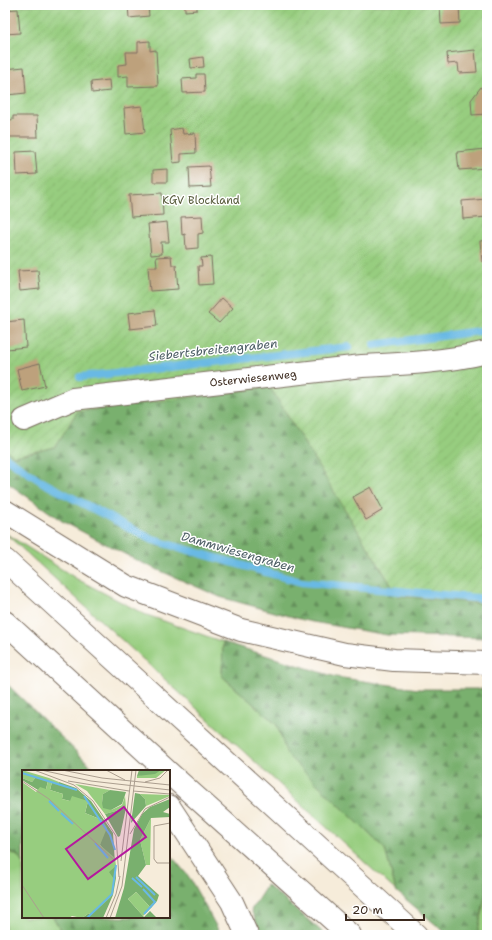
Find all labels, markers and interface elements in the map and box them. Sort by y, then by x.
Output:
park label: KGV Blockland [162,193,240,208]
water label: Siebertsbreitengraben [148,335,278,365]
street label: Osterwiesenweg [209,366,298,391]
water label: Dammwiesengraben [179,528,297,576]
inset map [22,770,170,918]
scale bar [346,896,424,922]
text: 20 m [352,902,383,918]

